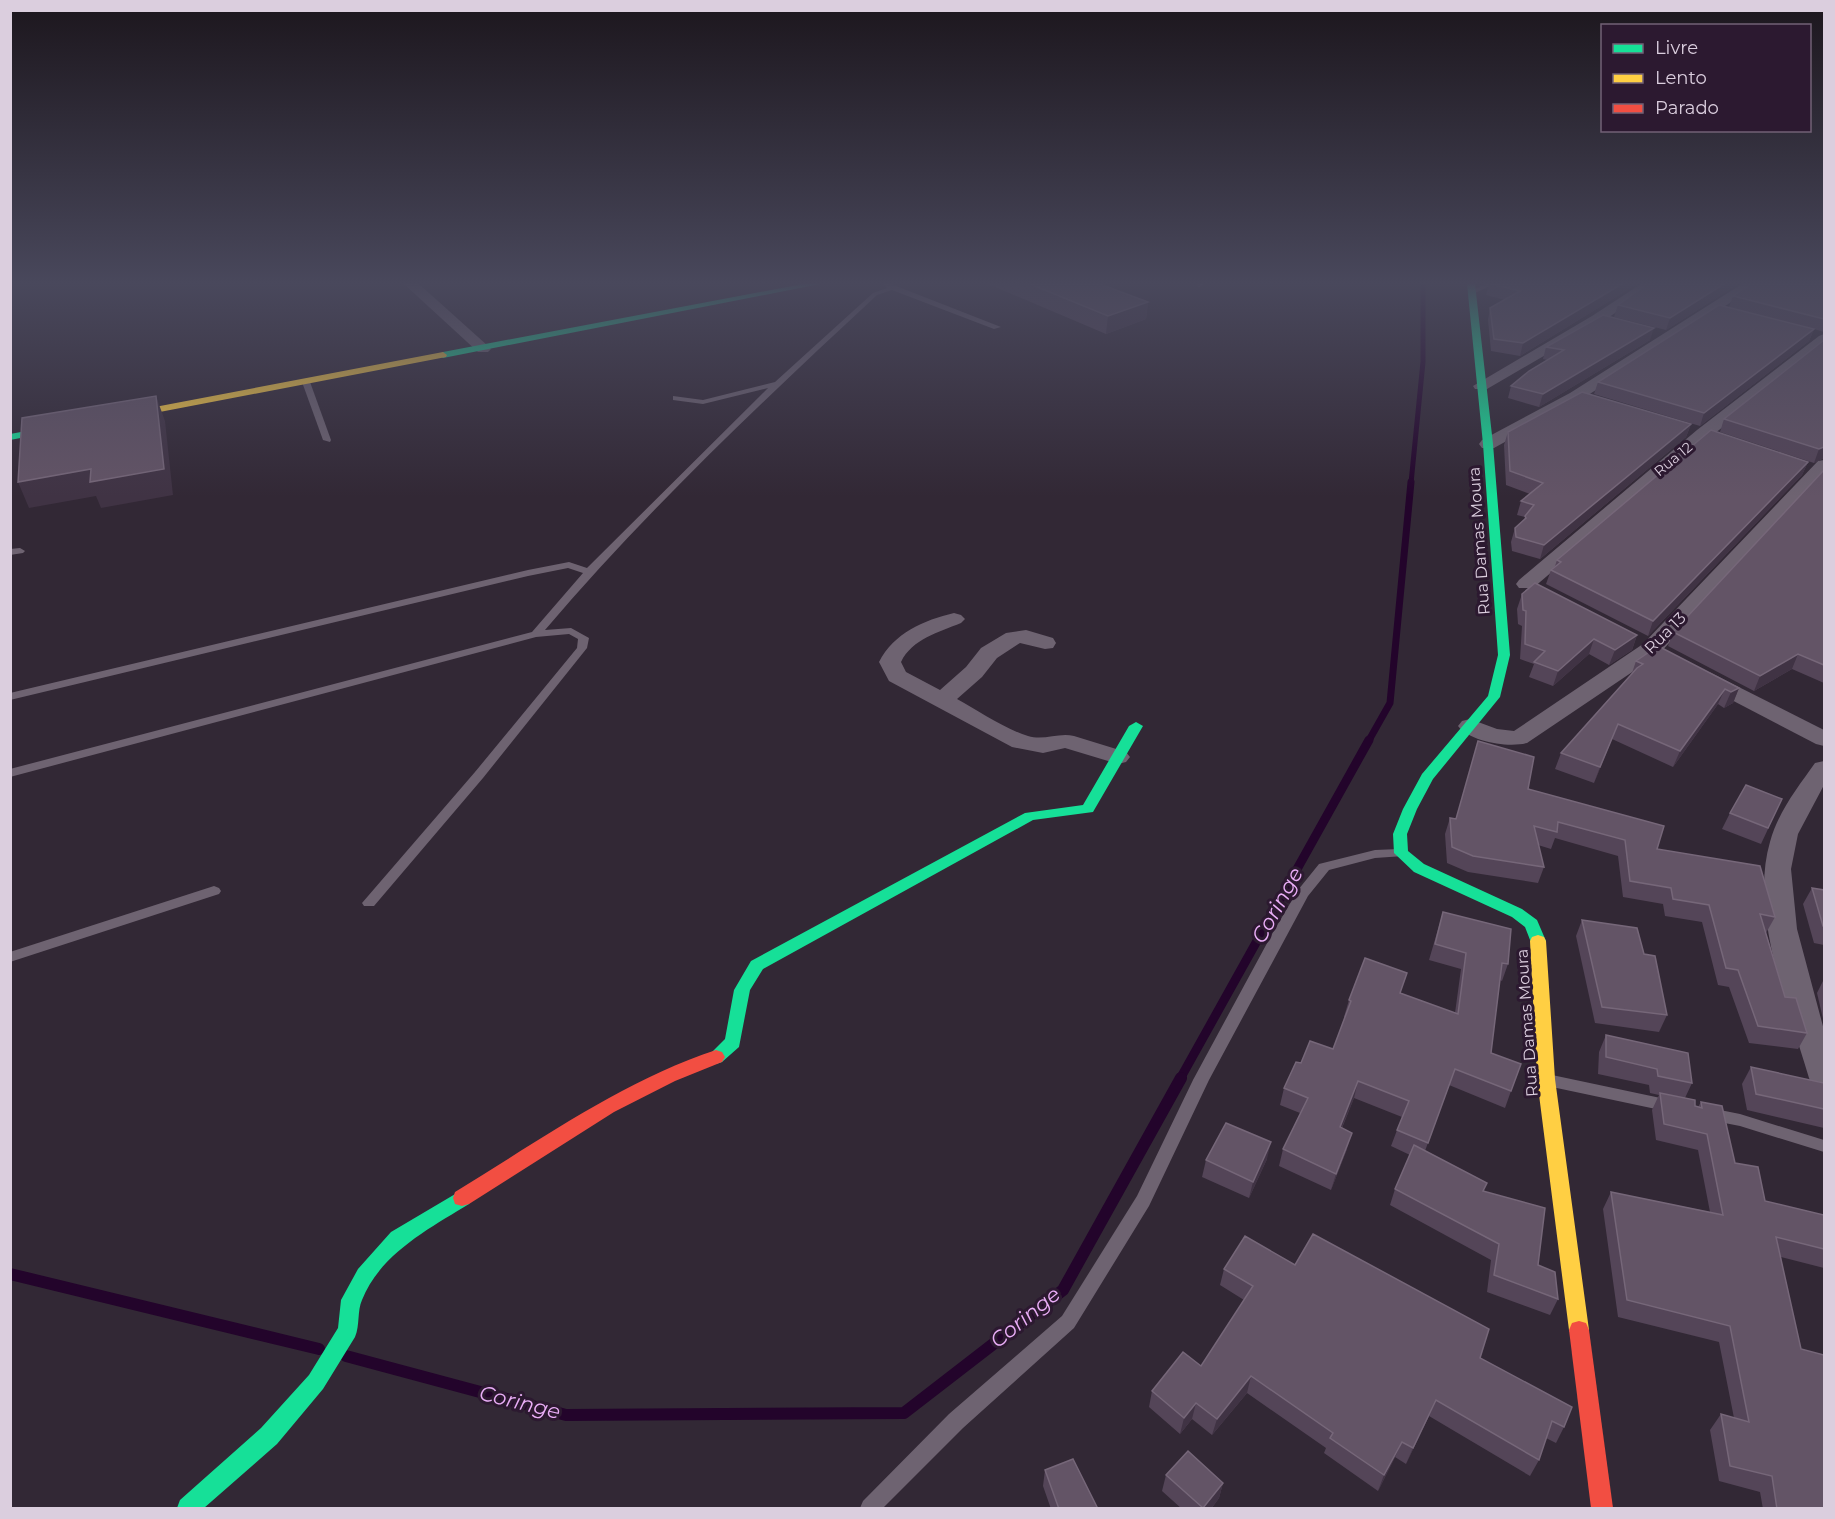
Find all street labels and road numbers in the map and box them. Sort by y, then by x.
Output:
street label: Rua 12 [1650,438,1696,480]
street label: Rua Damas Moura [1464,466,1494,616]
street label: Rua 13 [1640,608,1690,658]
street label: Rua Damas Moura [1512,948,1542,1098]

